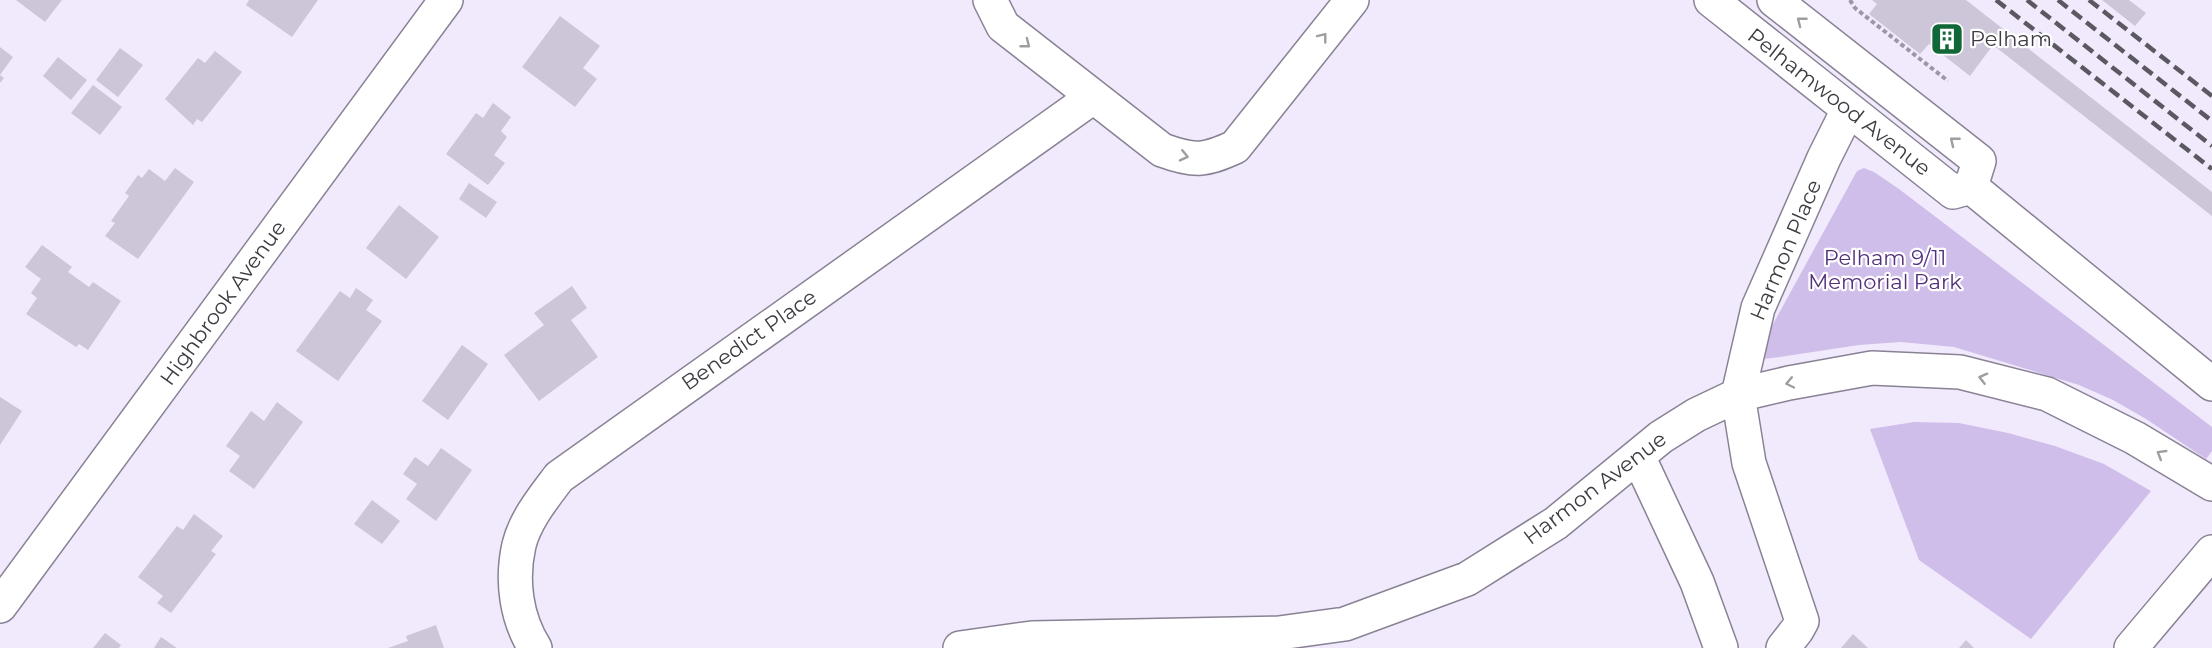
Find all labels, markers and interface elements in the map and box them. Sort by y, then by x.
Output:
one-way arrow [1796,17,1807,28]
building icon: Pelham [1929,21,1965,57]
street label: Pelhamwood Avenue [1743,22,1936,181]
place label: Pelham [1970,26,2052,51]
one-way arrow [1315,33,1326,44]
one-way arrow [1019,36,1030,47]
one-way arrow [1950,138,1961,149]
one-way arrow [1179,149,1189,162]
street label: Harmon Place [1745,176,1826,324]
street label: Highbrook Avenue [154,216,291,390]
park label: Pelham 9/11 Memorial Park [1808,245,1962,294]
street label: Benedict Place [677,284,821,395]
one-way arrow [1979,372,1989,385]
one-way arrow [1786,376,1796,389]
street label: Harmon Avenue [1518,426,1671,549]
one-way arrow [2157,450,2167,462]

